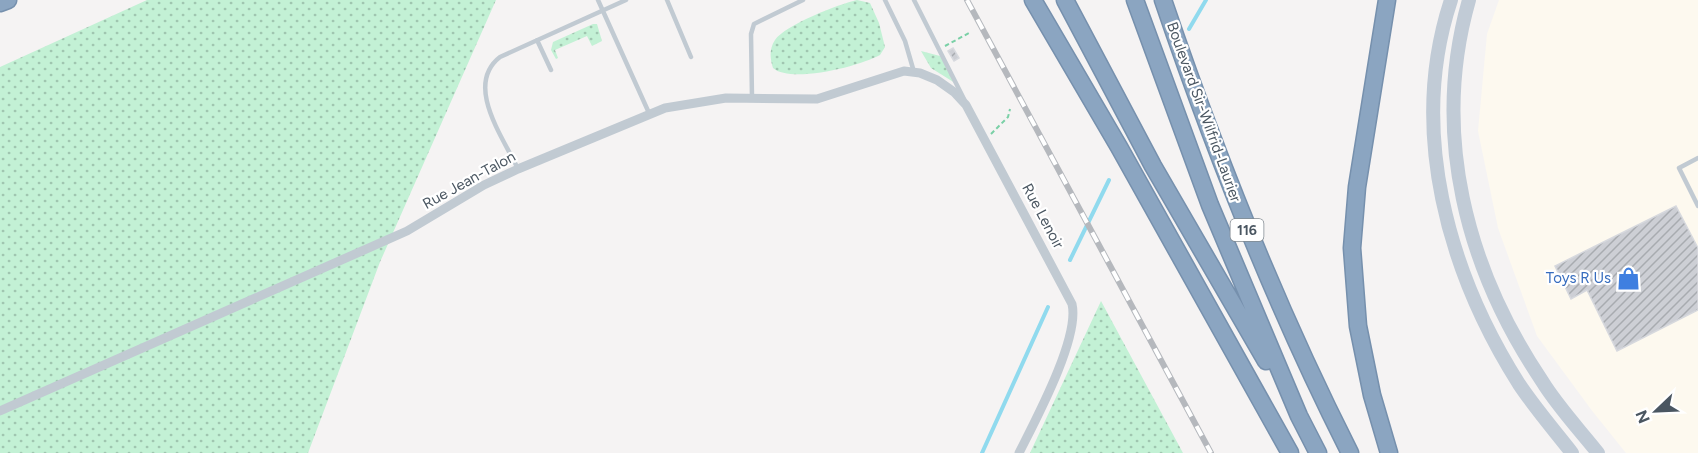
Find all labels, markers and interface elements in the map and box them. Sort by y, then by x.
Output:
street label: Boulevard Sir-Wilfrid-Laurier [1163,19,1245,205]
street label: Rue Jean-Talon [419,147,519,213]
street label: Rue Lenoir [1018,180,1068,252]
road number: 116 [1230,219,1264,241]
shop icon: Toys R Us [1616,265,1642,291]
place label: Toys R Us [1546,269,1611,287]
north arrow [1626,381,1686,441]
text: N [1631,407,1654,426]

